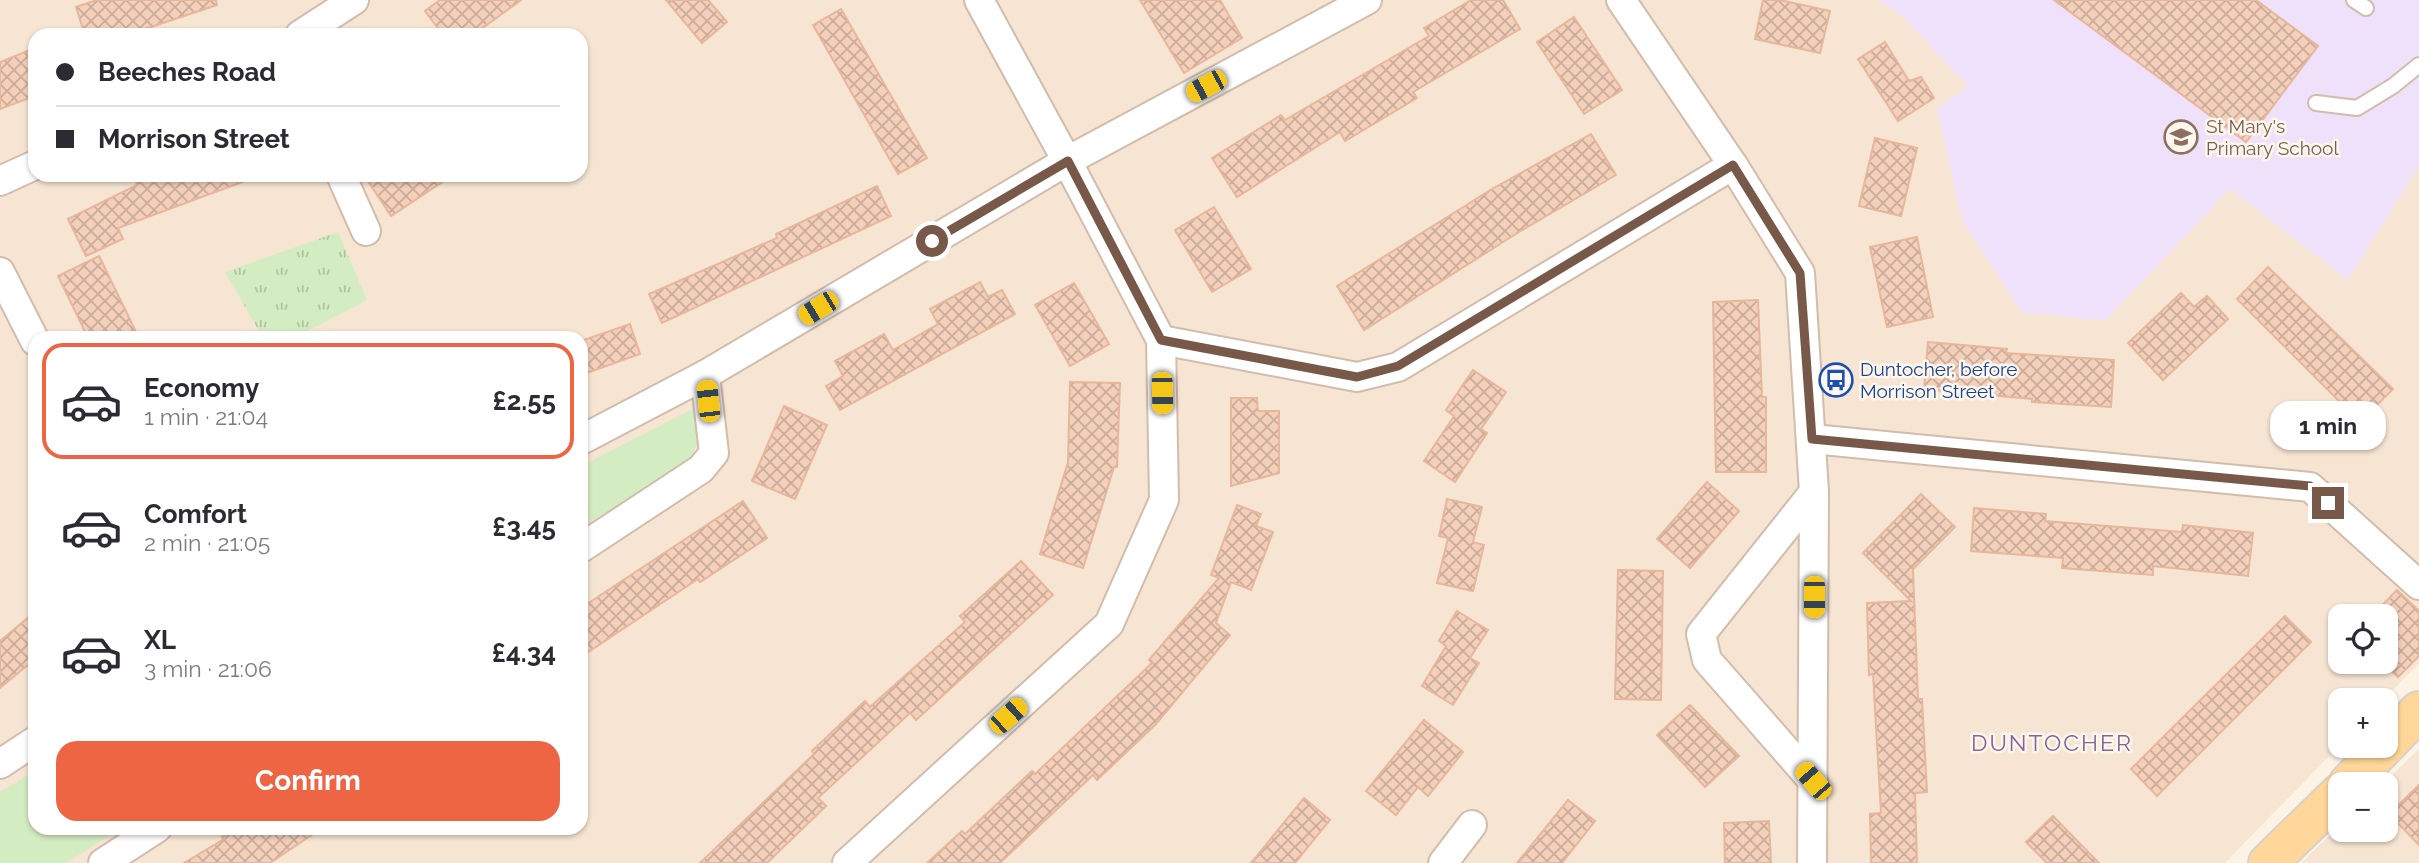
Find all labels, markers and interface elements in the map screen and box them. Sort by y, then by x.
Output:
text: Beeches Road [98,57,276,87]
car [1183,67,1230,105]
place label: St Mary's Primary School [2206,115,2339,159]
school or university icon: St Mary's Primary School [2162,118,2200,156]
text: Morrison Street [98,124,290,154]
route start [916,225,948,257]
car [795,288,842,328]
place label: Duntocher, before Morrison Street [1860,358,2018,402]
bus stop icon: Duntocher, before Morrison Street [1817,361,1855,399]
icon: car [60,370,123,433]
car [1152,372,1173,414]
text: Economy [144,373,259,403]
car [696,379,721,423]
text: £2.55 [493,386,556,416]
callout: 1 min [2270,402,2386,450]
text: 1 min · 21:04 [144,403,268,430]
text: 1 min [2299,412,2357,439]
route end [2312,487,2344,519]
icon: car [60,496,123,559]
text: Comfort [144,499,247,529]
text: £3.45 [492,512,556,542]
text: 2 min · 21:05 [144,529,270,556]
car [1804,576,1825,618]
map controls [2328,604,2398,842]
button: locate [2328,604,2398,674]
icon: car [60,622,123,685]
text: XL [144,625,176,655]
text: £4.34 [492,638,556,668]
text: 3 min · 21:06 [144,655,272,682]
button: + [2328,688,2398,758]
car [986,694,1031,738]
district label: DUNTOCHER [1971,729,2133,756]
button: Confirm [56,741,560,821]
car [1792,758,1835,804]
button: − [2328,772,2398,842]

